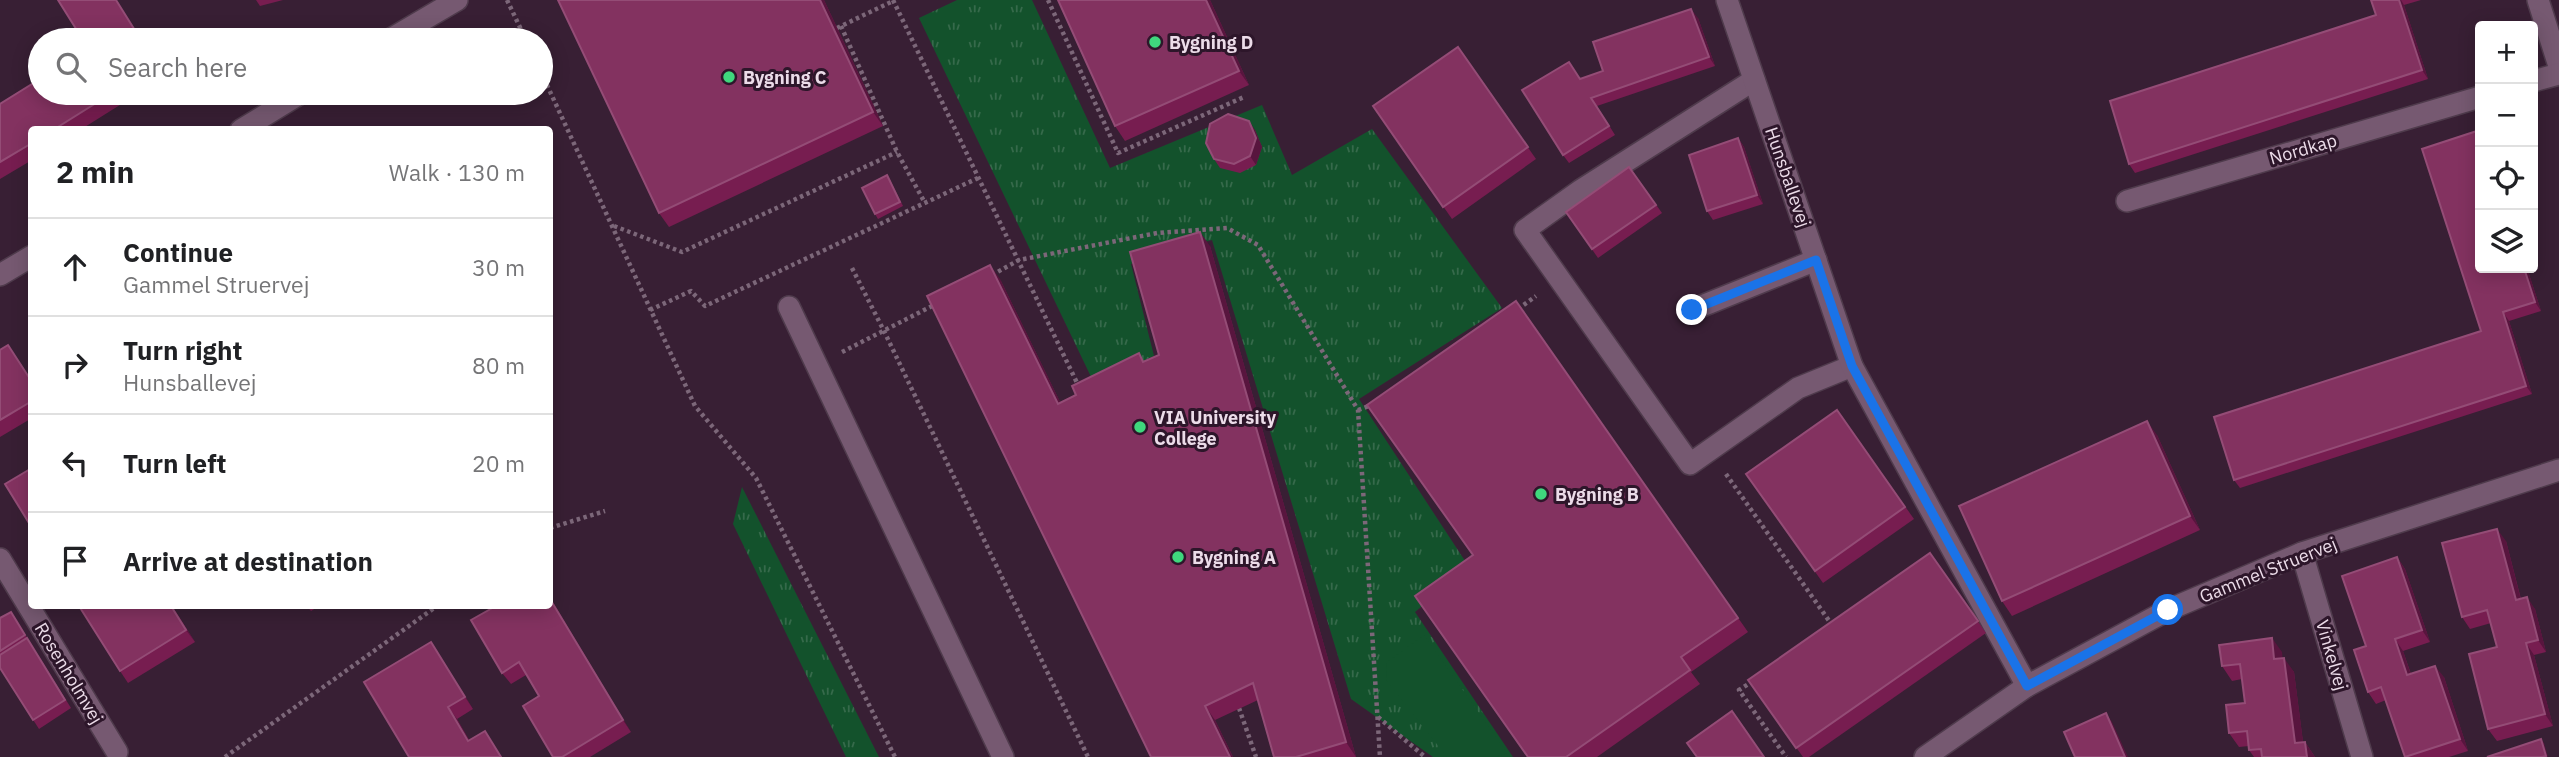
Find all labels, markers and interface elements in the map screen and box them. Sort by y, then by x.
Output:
map controls [2475,21,2538,273]
button: + [2475,21,2538,84]
search box [28,28,553,105]
place label: Bygning D [1169,31,1253,54]
marker: Bygning D [1147,34,1163,50]
icon: search [52,48,90,86]
text: Search here [108,50,247,84]
place label: Bygning C [743,66,827,89]
marker: Bygning C [721,69,737,85]
button: − [2475,84,2538,147]
street label: Hunsballevej [1760,124,1816,230]
street label: Nordkap [2267,128,2339,170]
button: locate [2475,147,2538,210]
text: 2 min [56,152,134,191]
text: Walk · 130 m [389,157,525,187]
button: layers [2475,210,2538,273]
text: Continue [123,235,233,269]
icon: ahead [56,248,94,286]
text: 30 m [472,252,525,282]
text: Gammel Struervej [123,269,309,299]
route end [1676,294,1707,325]
text: Turn right [123,333,242,367]
icon: right [56,346,94,384]
text: 80 m [472,350,525,380]
text: Hunsballevej [123,367,257,397]
place label: VIA University College [1154,406,1276,450]
marker: VIA University College [1132,419,1148,435]
icon: left [56,444,94,482]
text: Turn left [123,446,226,480]
text: 20 m [472,448,525,478]
place label: Bygning B [1555,483,1639,506]
marker: Bygning B [1533,486,1549,502]
street label: Gammel Struervej [2196,532,2340,608]
icon: arrive [56,542,94,580]
text: Arrive at destination [123,544,373,578]
place label: Bygning A [1192,546,1276,569]
marker: Bygning A [1170,549,1186,565]
route start [2152,594,2183,625]
street label: Vinkelvej [2311,617,2353,693]
street label: Rosenholmvej [30,618,108,728]

